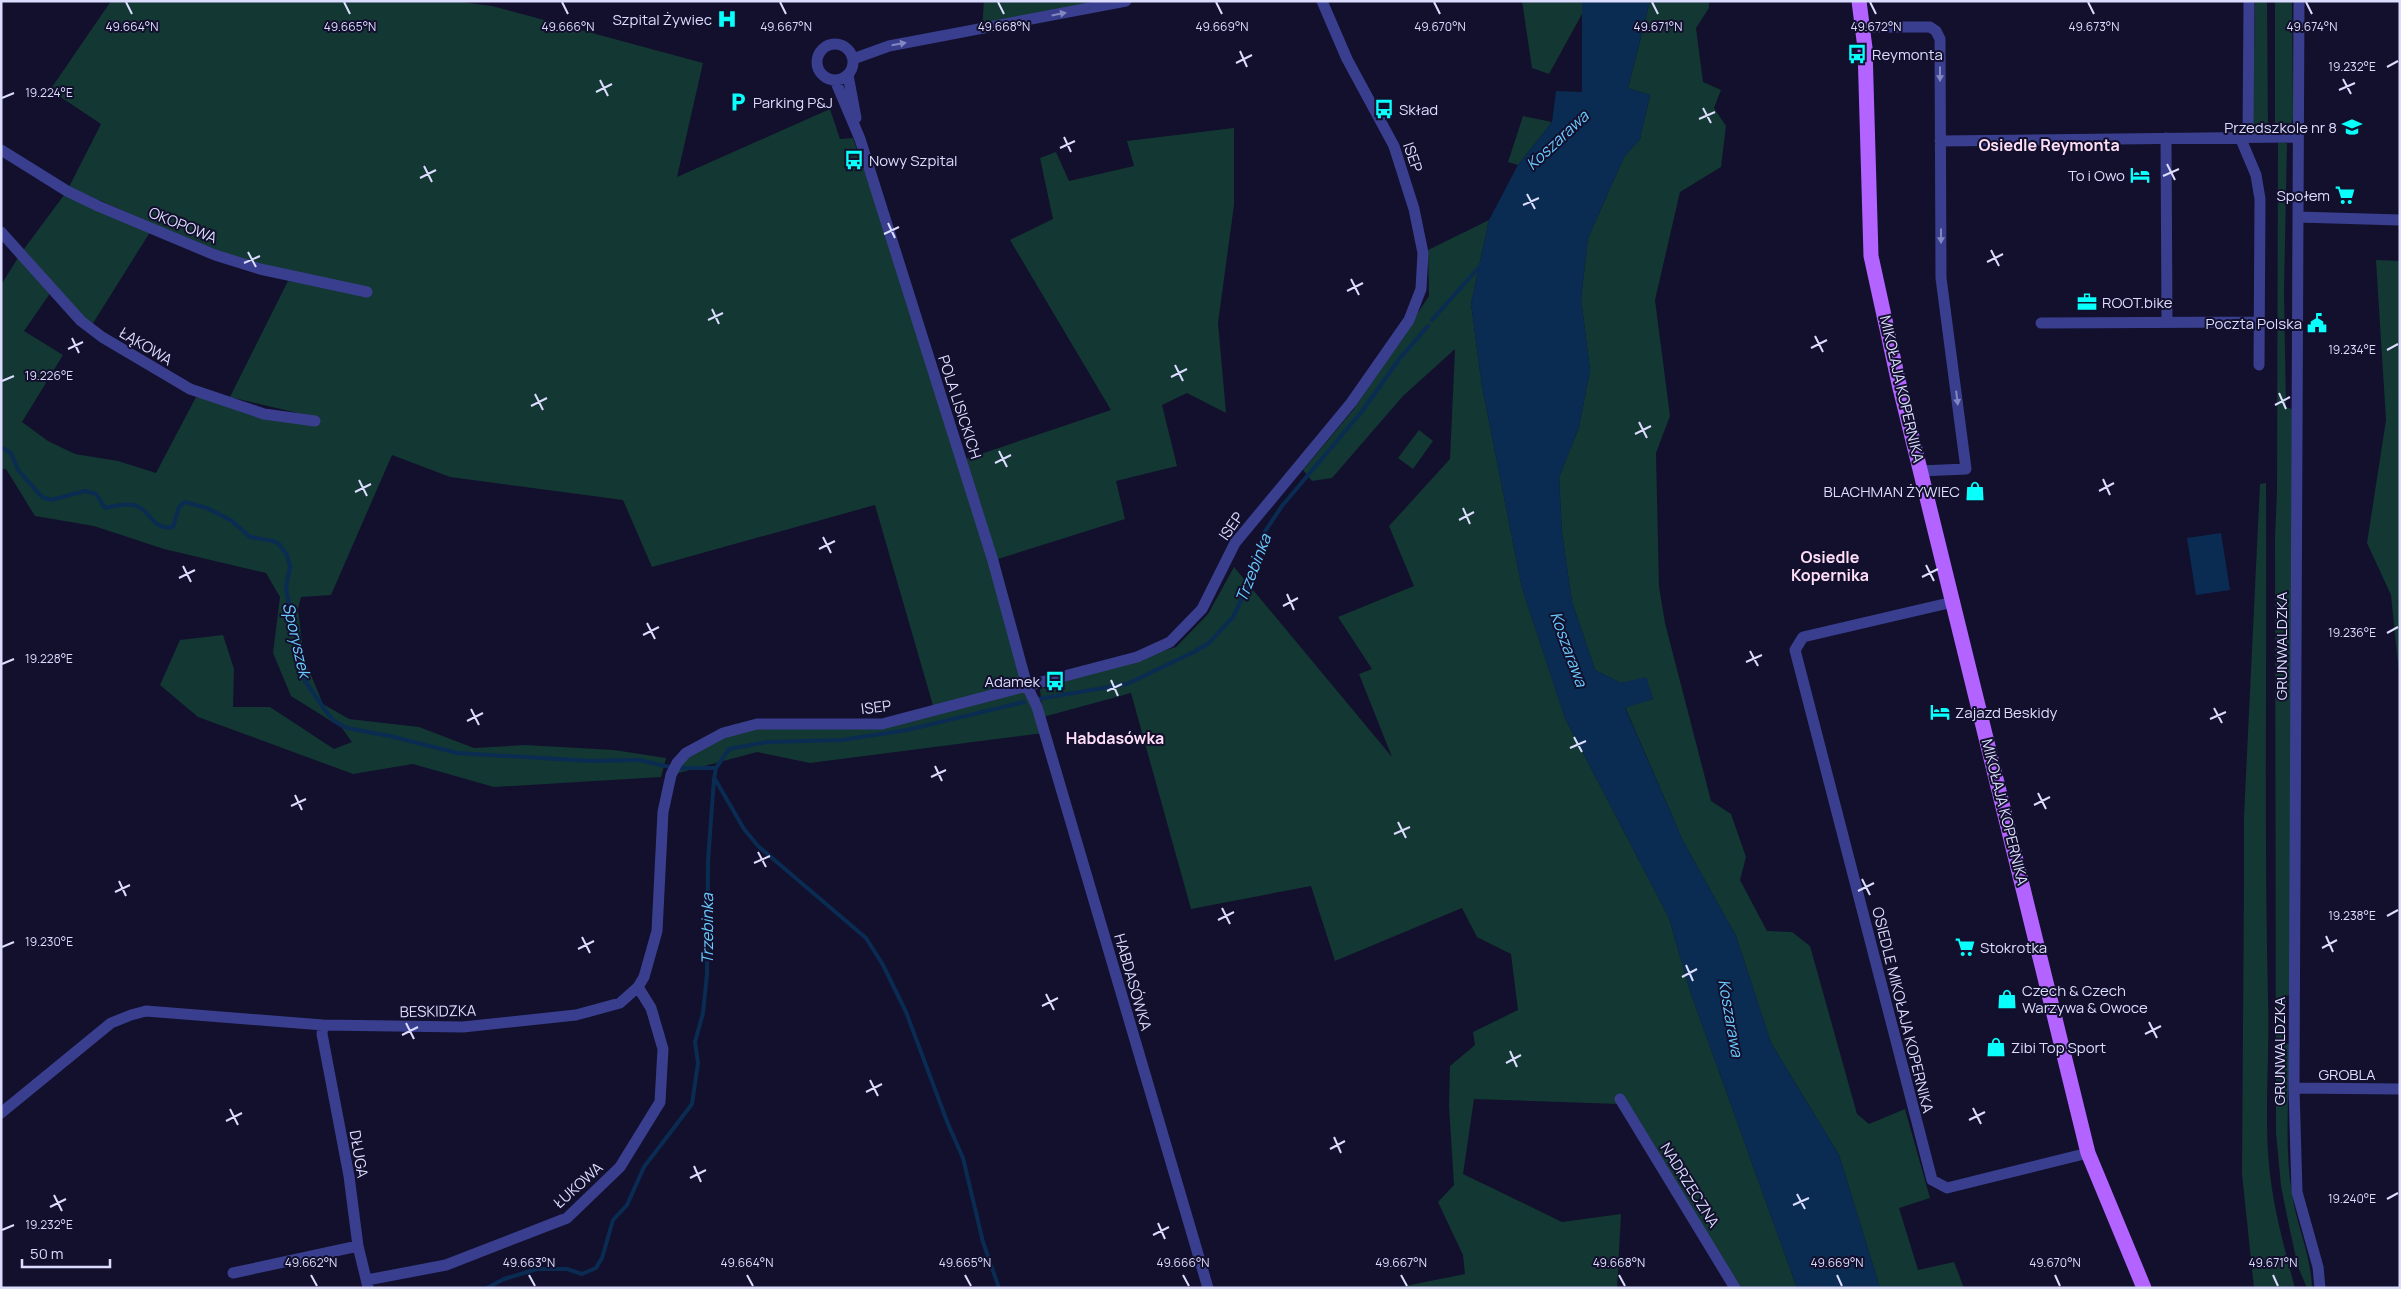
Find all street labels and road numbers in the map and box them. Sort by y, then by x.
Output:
street label: ISEP [1398,139,1428,175]
street label: OKOPOWA [146,202,221,248]
street label: MIKOŁAJA KOPERNIKA [1875,313,1929,465]
street label: ŁĄKOWA [115,322,177,370]
street label: POLA LISICKICH [933,352,987,462]
street label: ISEP [1214,508,1248,544]
street label: GRUNWALDZKA [2271,591,2292,700]
street label: ISEP [860,695,892,719]
street label: MIKOŁAJA KOPERNIKA [1977,737,2033,888]
street label: OSIEDLE MIKOŁAJA KOPERNIKA [1867,905,1939,1116]
street label: HABDASÓWKA [1109,931,1157,1033]
street label: GRUNWALDZKA [2269,996,2290,1105]
street label: BESKIDZKA [400,1000,477,1022]
street label: GROBLA [2318,1064,2376,1085]
street label: DŁUGA [344,1128,374,1180]
street label: NADRZECZNA [1656,1139,1725,1232]
street label: ŁUKOWA [549,1157,608,1213]

